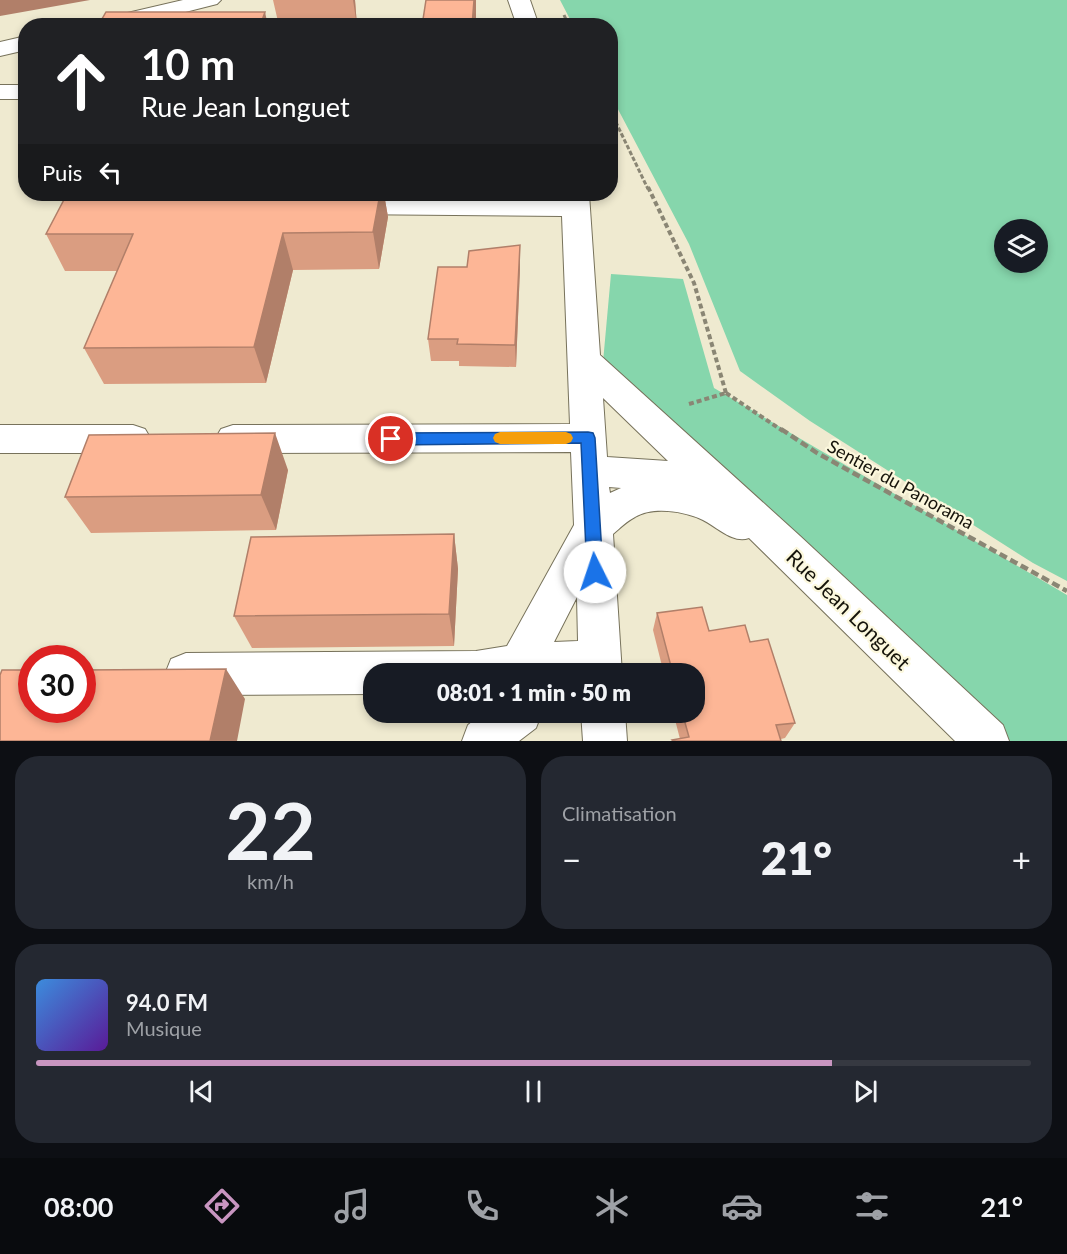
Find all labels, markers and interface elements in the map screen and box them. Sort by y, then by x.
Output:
text: 10 m [141,39,235,89]
icon: ahead [42,42,120,120]
text: Rue Jean Longuet [141,90,350,123]
icon: left [94,156,127,189]
text: Puis [42,159,82,186]
map controls [994,219,1048,273]
button: layers [994,219,1048,273]
pin [365,413,416,464]
icon: arrive [374,422,407,455]
street label: Sentier du Panorama [824,435,978,533]
position arrow [563,540,627,604]
street label: Rue Jean Longuet [782,544,916,675]
speed limit sign: 30 [18,645,96,723]
text: 08:01 · 1 min · 50 m [437,679,631,706]
text: 22 [225,783,316,877]
text: Climatisation [562,801,677,825]
text: 21° [761,831,832,885]
text: − [562,839,581,879]
text: + [1012,839,1031,879]
text: km/h [247,869,294,893]
text: 94.0 FM [126,989,208,1016]
text: Musique [126,1016,202,1040]
icon: previous [185,1075,218,1108]
icon: pause [517,1075,550,1108]
icon: next [849,1075,882,1108]
icon: directions [201,1185,243,1227]
icon: music [331,1185,373,1227]
icon: phone [461,1185,503,1227]
icon: climate [591,1185,633,1227]
icon: car [721,1185,763,1227]
icon: filters [851,1185,893,1227]
text: 08:00 [44,1190,114,1223]
text: 21° [980,1190,1023,1223]

